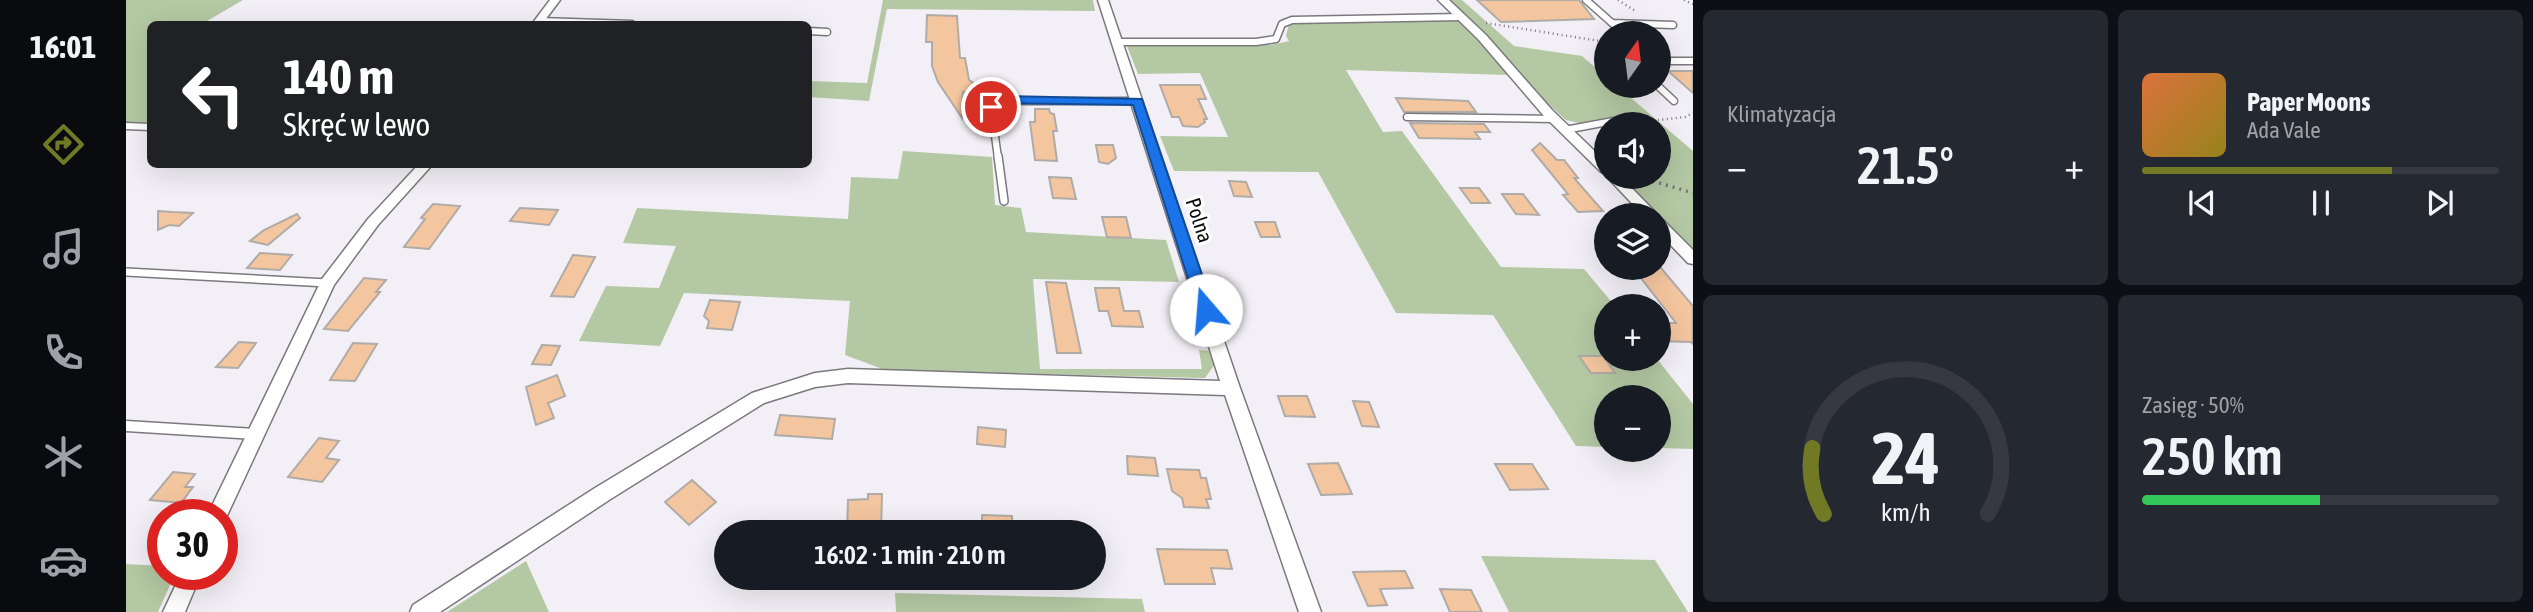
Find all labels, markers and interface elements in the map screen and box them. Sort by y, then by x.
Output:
north arrow [1594,21,1671,98]
map controls [1594,21,1671,462]
text: 16:01 [30,28,96,65]
text: 140 m [283,48,394,104]
icon: left [168,49,259,140]
pin [961,77,1021,137]
text: Paper Moons [2247,87,2370,117]
icon: arrive [972,88,1010,126]
text: Klimatyzacja [1727,101,1836,127]
text: Skręć w lewo [283,106,430,143]
button: sound [1594,112,1671,189]
text: Ada Vale [2247,117,2321,143]
icon: directions [39,120,88,169]
text: 21.5° [1857,135,1954,195]
text: − [1727,144,1747,187]
text: + [2064,144,2084,187]
icon: previous [2183,184,2221,222]
icon: pause [2302,184,2340,222]
icon: next [2421,184,2459,222]
street label: Polna [1182,195,1218,245]
button: layers [1594,203,1671,280]
icon: music [39,224,88,273]
position arrow [1169,273,1243,347]
button: + [1594,294,1671,371]
icon: phone [39,328,88,377]
button: − [1594,385,1671,462]
text: Zasięg · 50% [2142,392,2244,418]
text: 24 [1871,417,1940,500]
text: 250 km [2142,426,2283,486]
icon: climate [39,432,88,481]
text: km/h [1881,498,1930,526]
speed limit sign: 30 [147,499,238,590]
icon: car [39,536,88,585]
text: 16:02 · 1 min · 210 m [814,540,1006,570]

